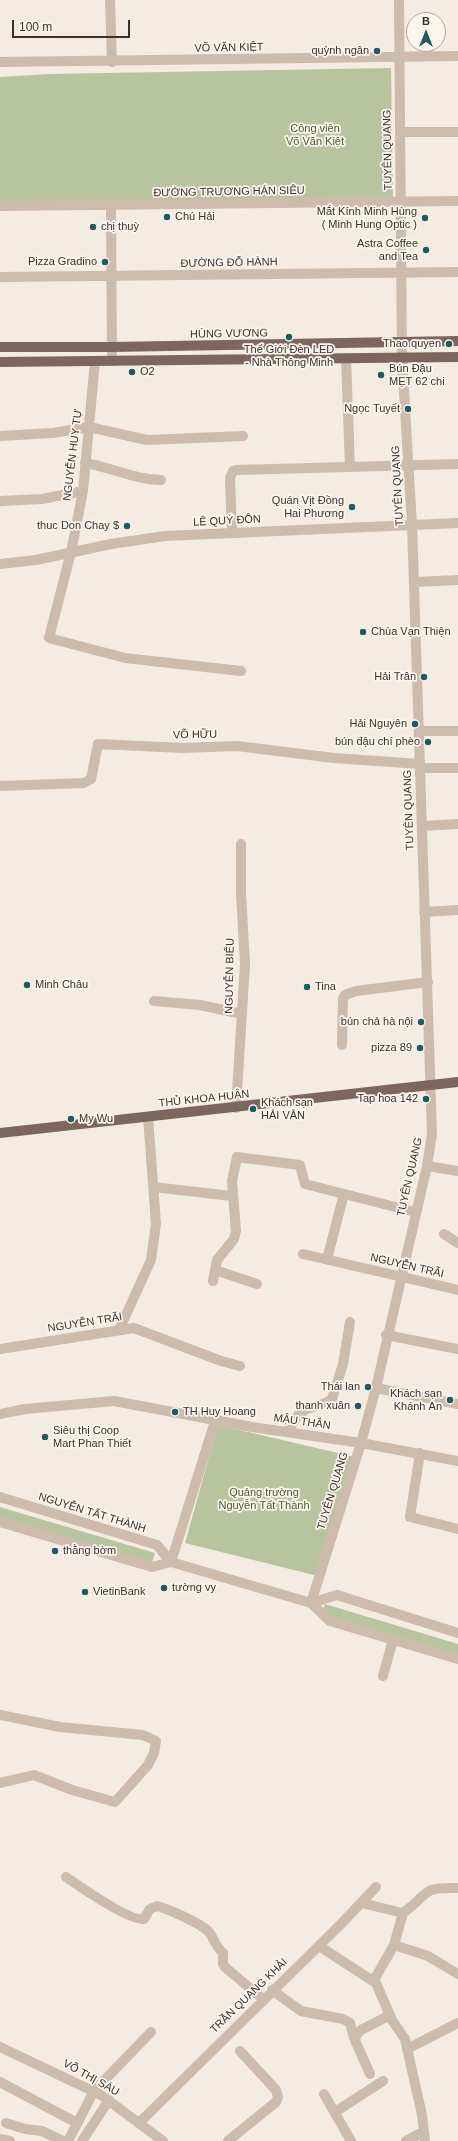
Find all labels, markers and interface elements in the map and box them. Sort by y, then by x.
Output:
scale bar [14,12,132,38]
north arrow [406,12,446,52]
text: B [422,15,430,27]
text: 100 m [19,20,52,34]
street label: VÕ VĂN KIỆT [194,41,264,55]
place label: quỳnh ngân [312,44,369,58]
marker: quỳnh ngân [372,46,382,56]
street label: TUYÊN QUANG [381,110,395,190]
park label: Công viên Võ Văn Kiệt [286,122,344,148]
street label: ĐƯỜNG TRƯƠNG HÁN SIÊU [153,184,305,200]
place label: Mắt Kính Minh Hùng ( Minh Hung Optic ) [317,205,417,231]
place label: Chú Hải [175,210,215,224]
marker: Chú Hải [162,212,172,222]
marker: Mắt Kính Minh Hùng ( Minh Hung Optic ) [420,213,430,223]
place label: chị thuỳ [101,220,139,234]
marker: chị thuỳ [88,222,98,232]
place label: Astra Coffee and Tea [357,237,418,263]
marker: Astra Coffee and Tea [421,245,431,255]
place label: Pizza Gradino [28,255,97,269]
street label: ĐƯỜNG ĐỖ HÀNH [180,256,278,270]
marker: Pizza Gradino [100,257,110,267]
street label: HÙNG VƯƠNG [190,327,268,341]
marker: Thế Giới Đèn LED - Nhà Thông Minh [284,332,294,342]
place label: Thao quyen [383,337,441,351]
marker: Thao quyen [444,339,454,349]
place label: Thế Giới Đèn LED - Nhà Thông Minh [244,343,334,369]
place label: Bún Đậu MẸT 62 chi [389,362,445,388]
place label: O2 [140,365,155,379]
marker: O2 [127,367,137,377]
marker: Bún Đậu MẸT 62 chi [376,370,386,380]
place label: Ngọc Tuyết [344,402,400,416]
marker: Ngọc Tuyết [403,404,413,414]
street label: NGUYỄN HUY TỰ [61,408,85,502]
street label: TUYÊN QUANG [389,445,407,527]
place label: Quán Vịt Đồng Hai Phương [272,494,344,520]
marker: Quán Vịt Đồng Hai Phương [347,502,357,512]
street label: LÊ QUÝ ĐÔN [193,513,261,529]
place label: thuc Don Chay $ [37,519,119,533]
marker: thuc Don Chay $ [122,521,132,531]
place label: Chùa Vạn Thiện [371,625,450,639]
marker: Chùa Vạn Thiện [358,627,368,637]
place label: Hải Trân [374,670,416,684]
marker: Hải Trân [419,672,429,682]
place label: Hải Nguyên [350,717,407,731]
marker: Hải Nguyên [410,719,420,729]
street label: VÕ HỮU [173,728,217,742]
place label: bún đậu chí phèo [335,735,420,749]
marker: bún đậu chí phèo [423,737,433,747]
street label: TUYÊN QUANG [401,769,417,851]
street label: NGUYỄN BIỂU [223,938,237,1014]
place label: Minh Châu [35,978,88,992]
marker: Minh Châu [22,980,32,990]
place label: Tina [315,980,336,994]
marker: Tina [302,982,312,992]
place label: bún chả hà nội [341,1015,413,1029]
marker: bún chả hà nội [416,1017,426,1027]
place label: pizza 89 [371,1041,412,1055]
marker: pizza 89 [415,1043,425,1053]
street label: THỦ KHOA HUÂN [158,1088,250,1110]
place label: Tap hoa 142 [357,1092,418,1106]
marker: Tap hoa 142 [421,1094,431,1104]
place label: Khách sạn HẢI VÂN [261,1096,313,1122]
marker: Khách sạn HẢI VÂN [248,1104,258,1114]
place label: My Wu [79,1112,113,1126]
marker: My Wu [66,1114,76,1124]
street label: TUYÊN QUANG [394,1136,426,1218]
street label: NGUYỄN TRÃI [369,1251,445,1281]
street label: NGUYỄN TRÃI [47,1311,123,1335]
place label: Thái lan [321,1380,360,1394]
marker: Thái lan [363,1382,373,1392]
place label: Khách sạn Khánh An [390,1387,442,1413]
marker: Khách sạn Khánh An [445,1395,455,1405]
place label: thanh xuân [296,1399,350,1413]
marker: thanh xuân [353,1401,363,1411]
place label: TH Huy Hoang [183,1405,256,1419]
marker: TH Huy Hoang [170,1407,180,1417]
street label: MẬU THÂN [273,1411,331,1433]
place label: Siêu thị Coop Mart Phan Thiết [53,1424,131,1450]
marker: Siêu thị Coop Mart Phan Thiết [40,1432,50,1442]
street label: TUYÊN QUANG [315,1450,351,1532]
park label: Quảng trường Nguyễn Tất Thành [218,1486,310,1512]
street label: NGUYỄN TẤT THÀNH [37,1490,147,1536]
place label: thằng bờm [63,1544,116,1558]
marker: thằng bờm [50,1546,60,1556]
place label: tường vy [172,1581,216,1595]
marker: tường vy [159,1583,169,1593]
place label: VietinBank [93,1585,145,1599]
marker: VietinBank [80,1587,90,1597]
street label: TRẦN QUANG KHẢI [208,1956,290,2036]
street label: VÕ THỊ SÁU [61,2057,121,2099]

